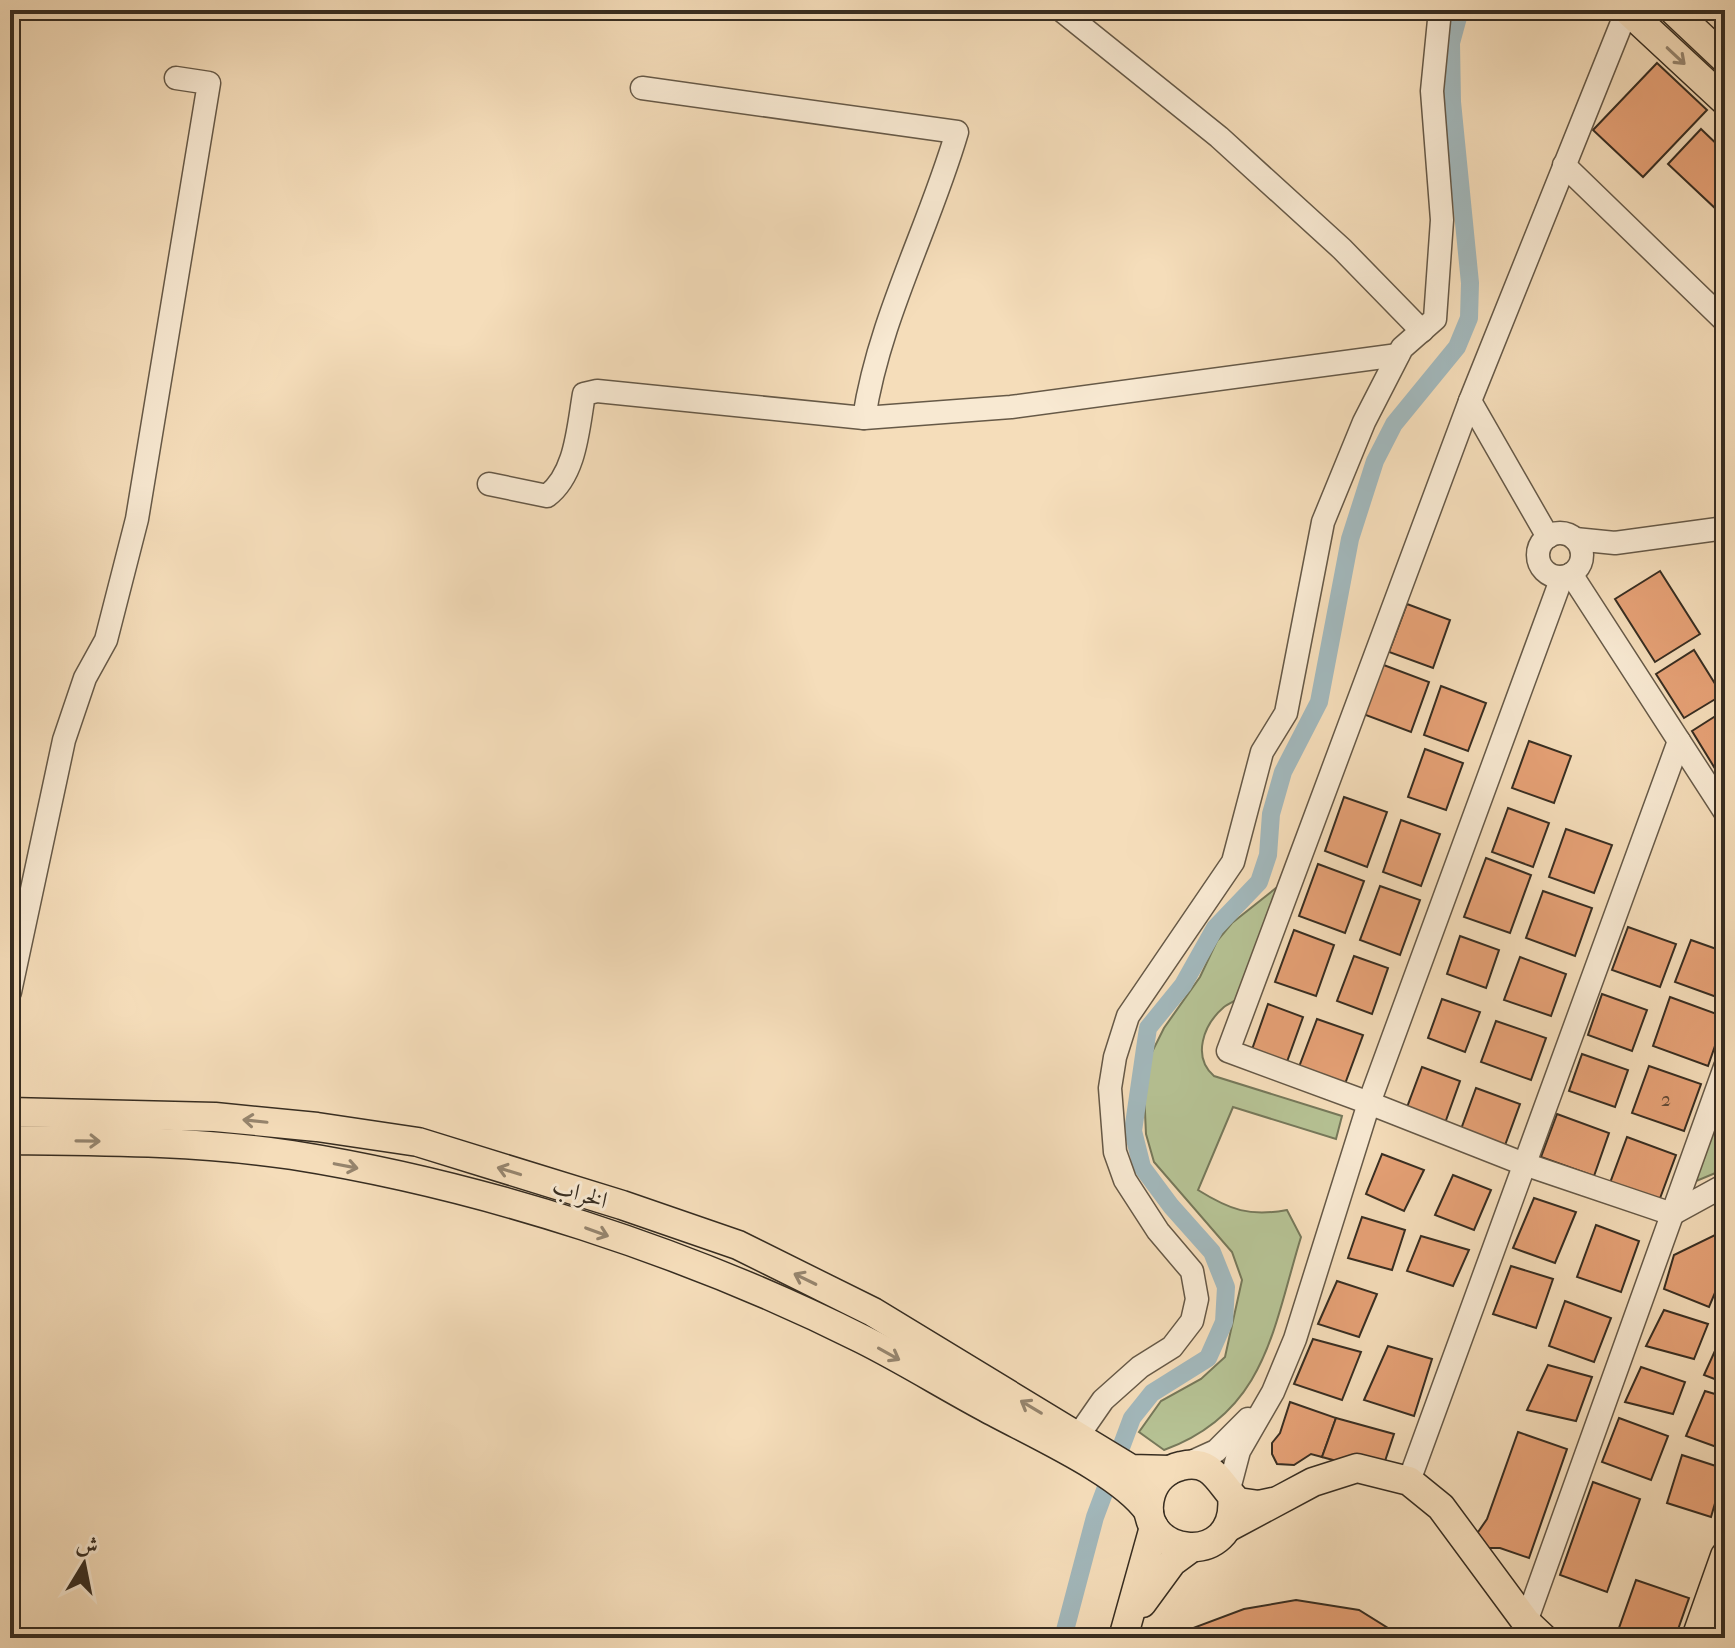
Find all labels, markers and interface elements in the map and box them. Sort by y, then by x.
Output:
one-way arrow [1666,46,1686,65]
house number: 2 [1661,1088,1671,1111]
one-way arrow [242,1113,269,1128]
one-way arrow [74,1133,101,1149]
one-way arrow [333,1159,358,1174]
one-way arrow [497,1162,522,1177]
street label: الخراب [549,1171,611,1216]
one-way arrow [585,1226,609,1240]
one-way arrow [794,1270,818,1286]
one-way arrow [876,1347,900,1362]
one-way arrow [1020,1399,1043,1415]
north arrow [44,1524,124,1604]
text: ش [74,1531,100,1560]

